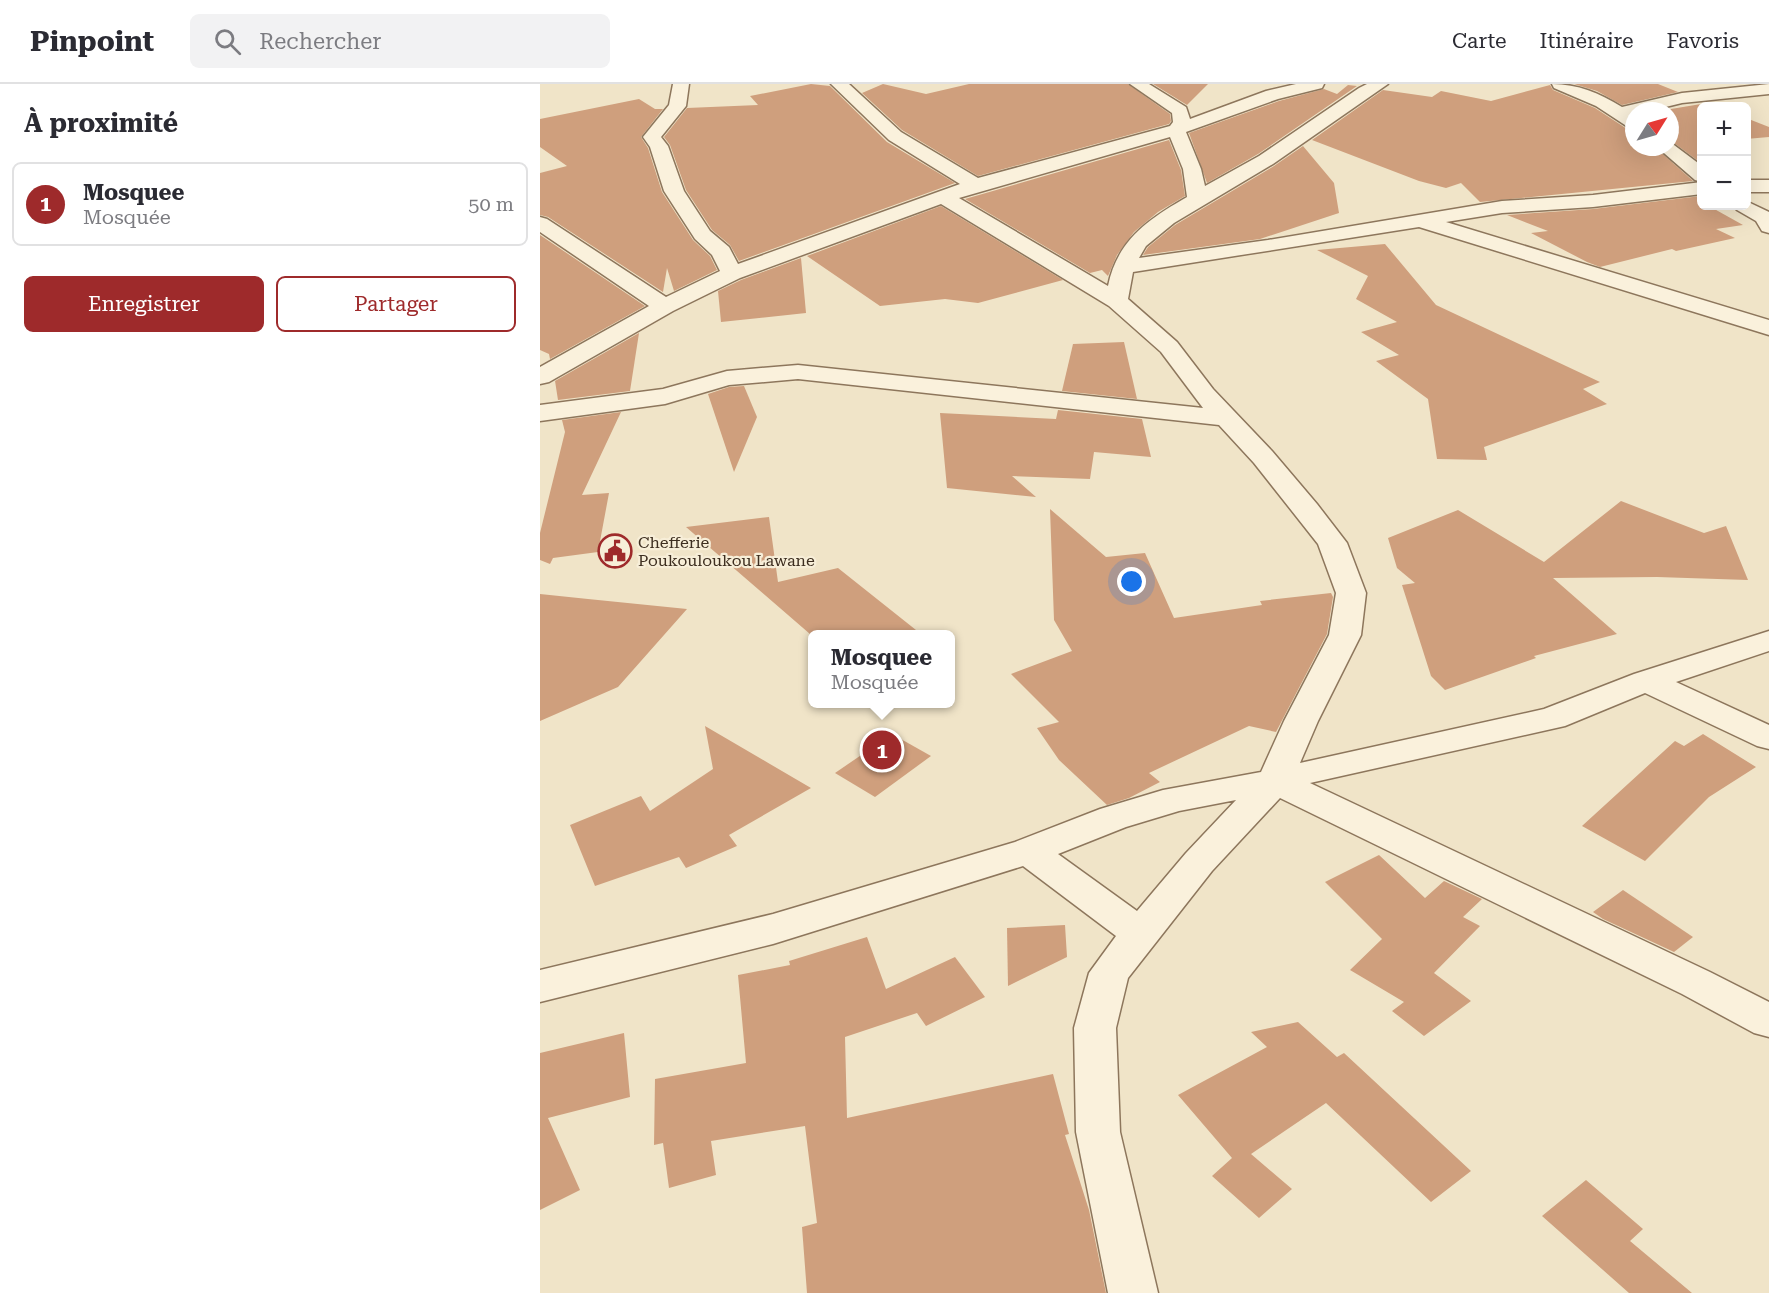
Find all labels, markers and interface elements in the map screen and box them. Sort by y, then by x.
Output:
search box [190,14,610,68]
text: Pinpoint [30,25,154,58]
icon: search [211,25,244,58]
text: Rechercher [259,29,381,54]
text: Carte [1452,29,1507,53]
text: Itinéraire [1540,29,1634,53]
text: Favoris [1667,29,1739,53]
north arrow [1625,102,1679,156]
map controls [1697,102,1751,210]
button: + [1697,102,1751,156]
text: À proximité [24,108,178,138]
button: − [1697,156,1751,210]
text: Mosquee [83,180,184,205]
text: 1 [40,192,51,216]
text: 50 m [468,192,514,216]
text: Mosquée [83,205,171,229]
button: Enregistrer [24,276,264,332]
button: Partager [276,276,516,332]
public building icon: Chefferie Poukouloukou Lawane [597,533,633,569]
place label: Chefferie Poukouloukou Lawane [638,533,815,570]
your location [1117,567,1146,596]
popup [808,630,955,708]
text: Mosquee [831,645,932,670]
text: Mosquée [831,670,919,694]
pin: 1 [862,728,902,772]

